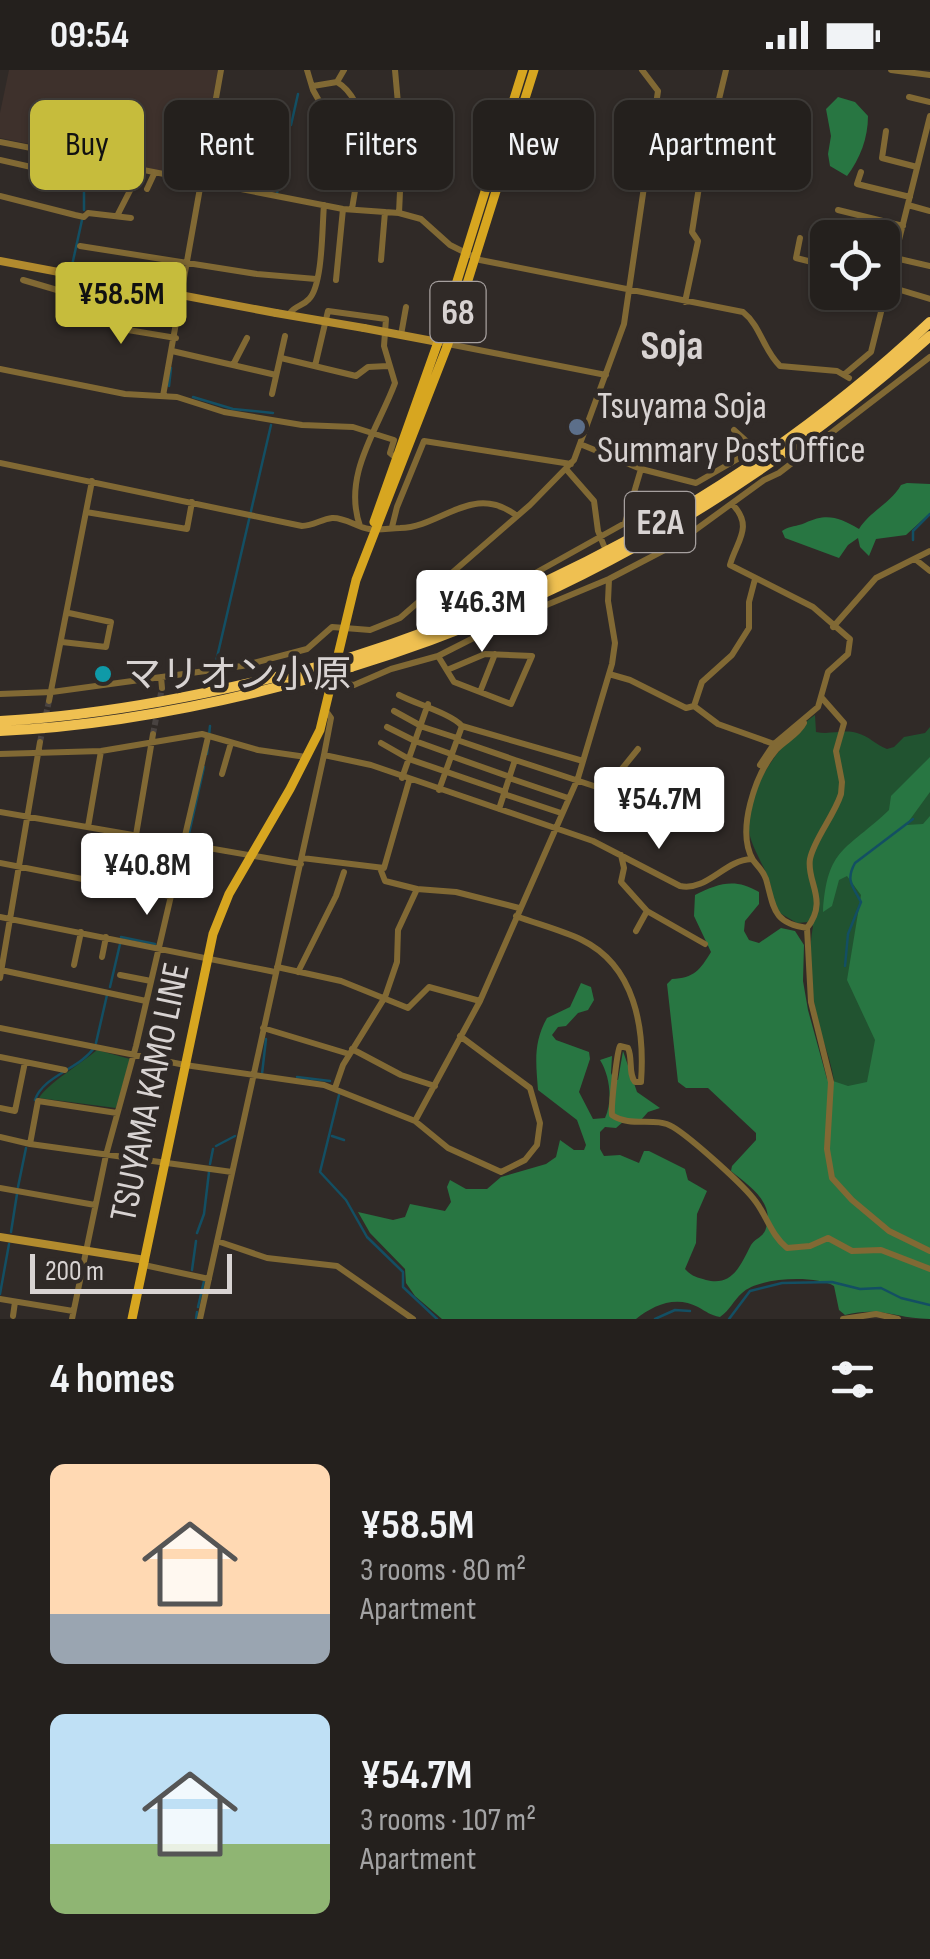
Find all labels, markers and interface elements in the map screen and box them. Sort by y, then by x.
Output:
text: 09:54 [50,13,129,58]
chip: Buy [30,100,144,190]
chip: Rent [164,100,289,190]
chip: Filters [309,100,453,190]
chip: New [473,100,594,190]
chip: Apartment [614,100,811,190]
map controls [810,220,900,310]
button: locate [810,220,900,310]
pin: ¥58.5M [40,262,202,347]
text: ¥58.5M [77,275,165,314]
road number: 68 [430,282,486,342]
district label: Soja [641,321,703,372]
place label: Tsuyama Soja Summary Post Office [597,384,865,473]
marker: Tsuyama Soja Summary Post Office [566,416,588,438]
road number: E2A [625,492,695,552]
pin: ¥46.3M [401,570,563,655]
text: ¥46.3M [438,583,526,622]
place label: マリオン小原 [123,653,351,698]
marker: マリオン小原 [92,663,114,685]
pin: ¥54.7M [578,767,740,852]
text: ¥54.7M [616,780,702,819]
pin: ¥40.8M [66,833,228,918]
text: ¥40.8M [103,846,191,885]
street label: TSUYAMA KAMO LINE [101,959,200,1226]
scale bar [30,1249,232,1294]
text: 200 m [45,1255,104,1288]
icon: filters [825,1352,880,1407]
text: 4 homes [50,1354,175,1405]
text: ¥58.5M [360,1500,474,1551]
icon: home [130,1504,250,1624]
text: 3 rooms · 80 m² [360,1551,526,1590]
text: Apartment [360,1590,476,1629]
text: ¥54.7M [360,1750,472,1801]
icon: home [130,1754,250,1874]
text: 3 rooms · 107 m² [360,1801,536,1840]
text: Apartment [360,1840,476,1879]

